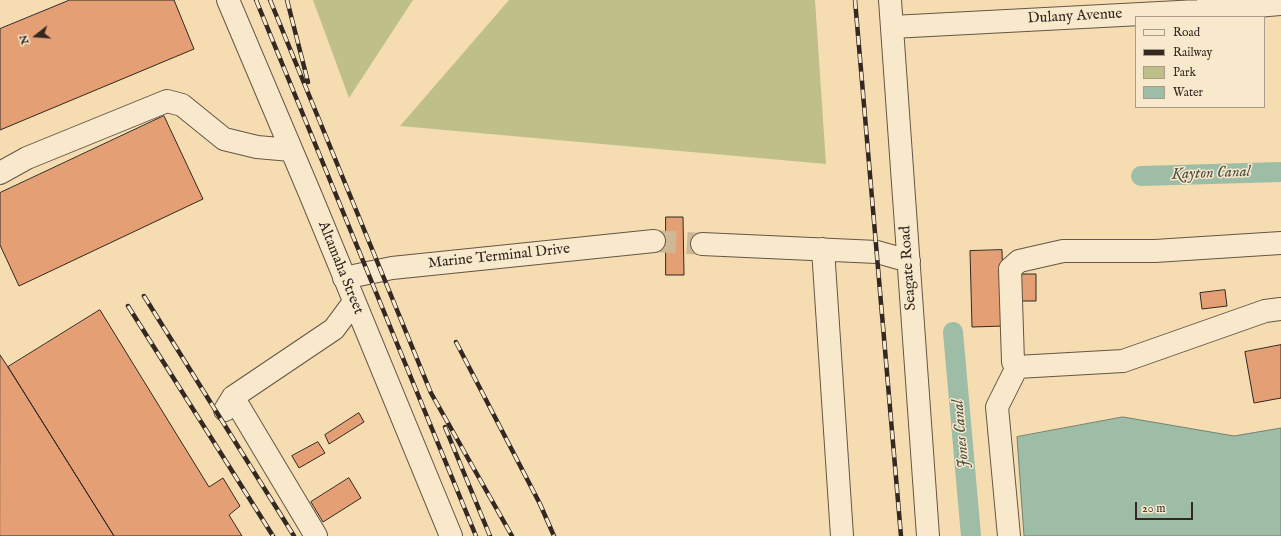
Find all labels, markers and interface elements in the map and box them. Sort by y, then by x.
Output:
street label: Dulany Avenue [1027,6,1123,28]
north arrow [16,16,56,56]
legend [1135,16,1265,108]
text: Road [1173,25,1200,40]
text: N [16,33,33,46]
text: Railway [1173,45,1212,60]
text: Park [1173,65,1196,80]
text: Water [1173,85,1203,100]
water label: Kayton Canal [1171,163,1251,185]
street label: Altamaha Street [313,219,367,317]
street label: Seagate Road [897,225,921,311]
street label: Marine Terminal Drive [427,241,571,273]
water label: Jones Canal [949,399,975,469]
scale bar [1137,494,1195,520]
text: 20 m [1142,501,1165,516]

